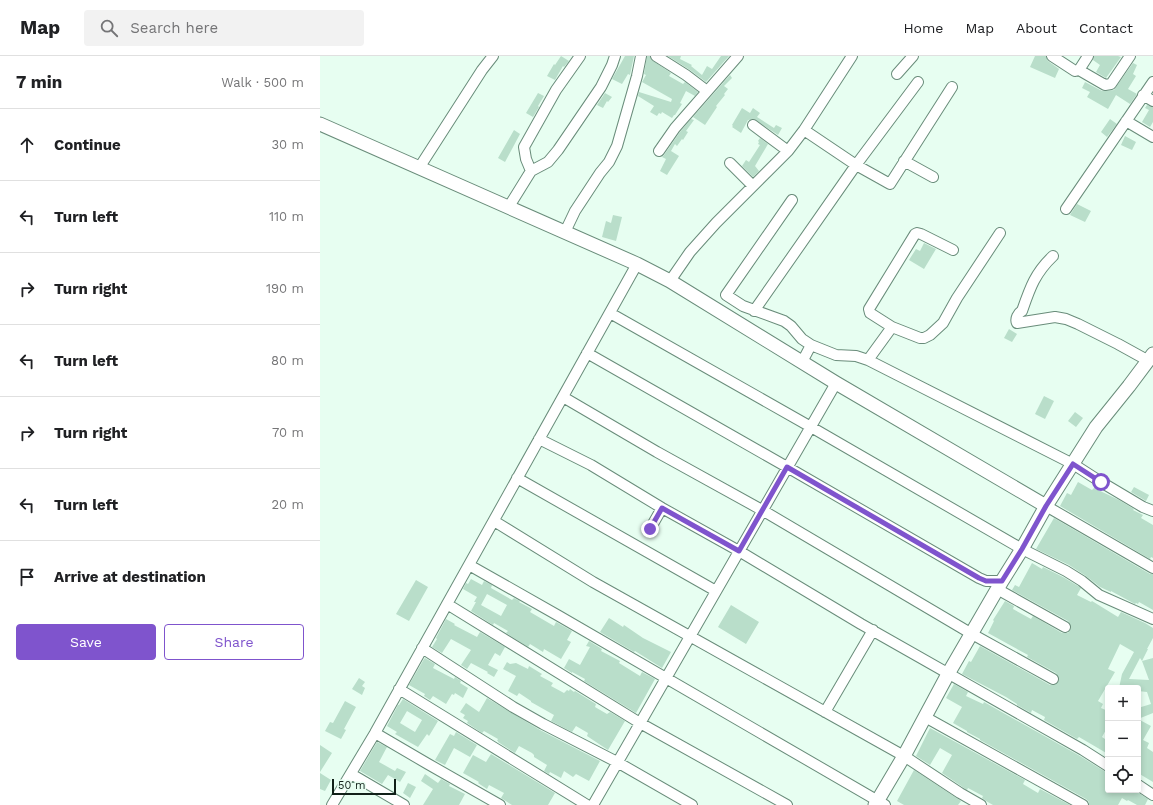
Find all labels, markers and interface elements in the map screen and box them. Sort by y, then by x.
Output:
search box [84,10,364,46]
text: Map [20,16,60,39]
icon: search [98,17,120,39]
text: Search here [130,19,218,37]
text: Home [903,20,943,36]
text: Map [965,20,994,36]
text: About [1016,20,1057,36]
text: Contact [1079,20,1133,36]
text: 7 min [16,72,62,92]
text: Walk · 500 m [221,75,304,90]
icon: ahead [16,134,38,156]
text: Continue [54,136,121,154]
text: 30 m [272,137,304,152]
icon: left [16,206,38,228]
text: Turn left [54,208,118,226]
text: 110 m [269,209,304,224]
icon: right [16,278,38,300]
text: Turn right [54,280,127,298]
text: 190 m [266,281,304,296]
icon: left [16,350,38,372]
text: Turn left [54,352,118,370]
text: 80 m [271,353,304,368]
icon: right [16,422,38,444]
text: Turn right [54,424,127,442]
text: 70 m [272,425,304,440]
route start [1092,473,1110,491]
icon: left [16,494,38,516]
text: Turn left [54,496,118,514]
text: 20 m [272,497,304,512]
route end [641,520,659,538]
icon: arrive [16,566,38,588]
text: Arrive at destination [54,568,206,586]
button: Save [16,624,156,660]
button: Share [164,624,304,660]
map controls [1105,685,1141,793]
button: + [1105,685,1141,721]
button: − [1105,721,1141,757]
button: locate [1105,757,1141,793]
scale bar [332,777,396,796]
text: 50 m [338,779,365,792]

